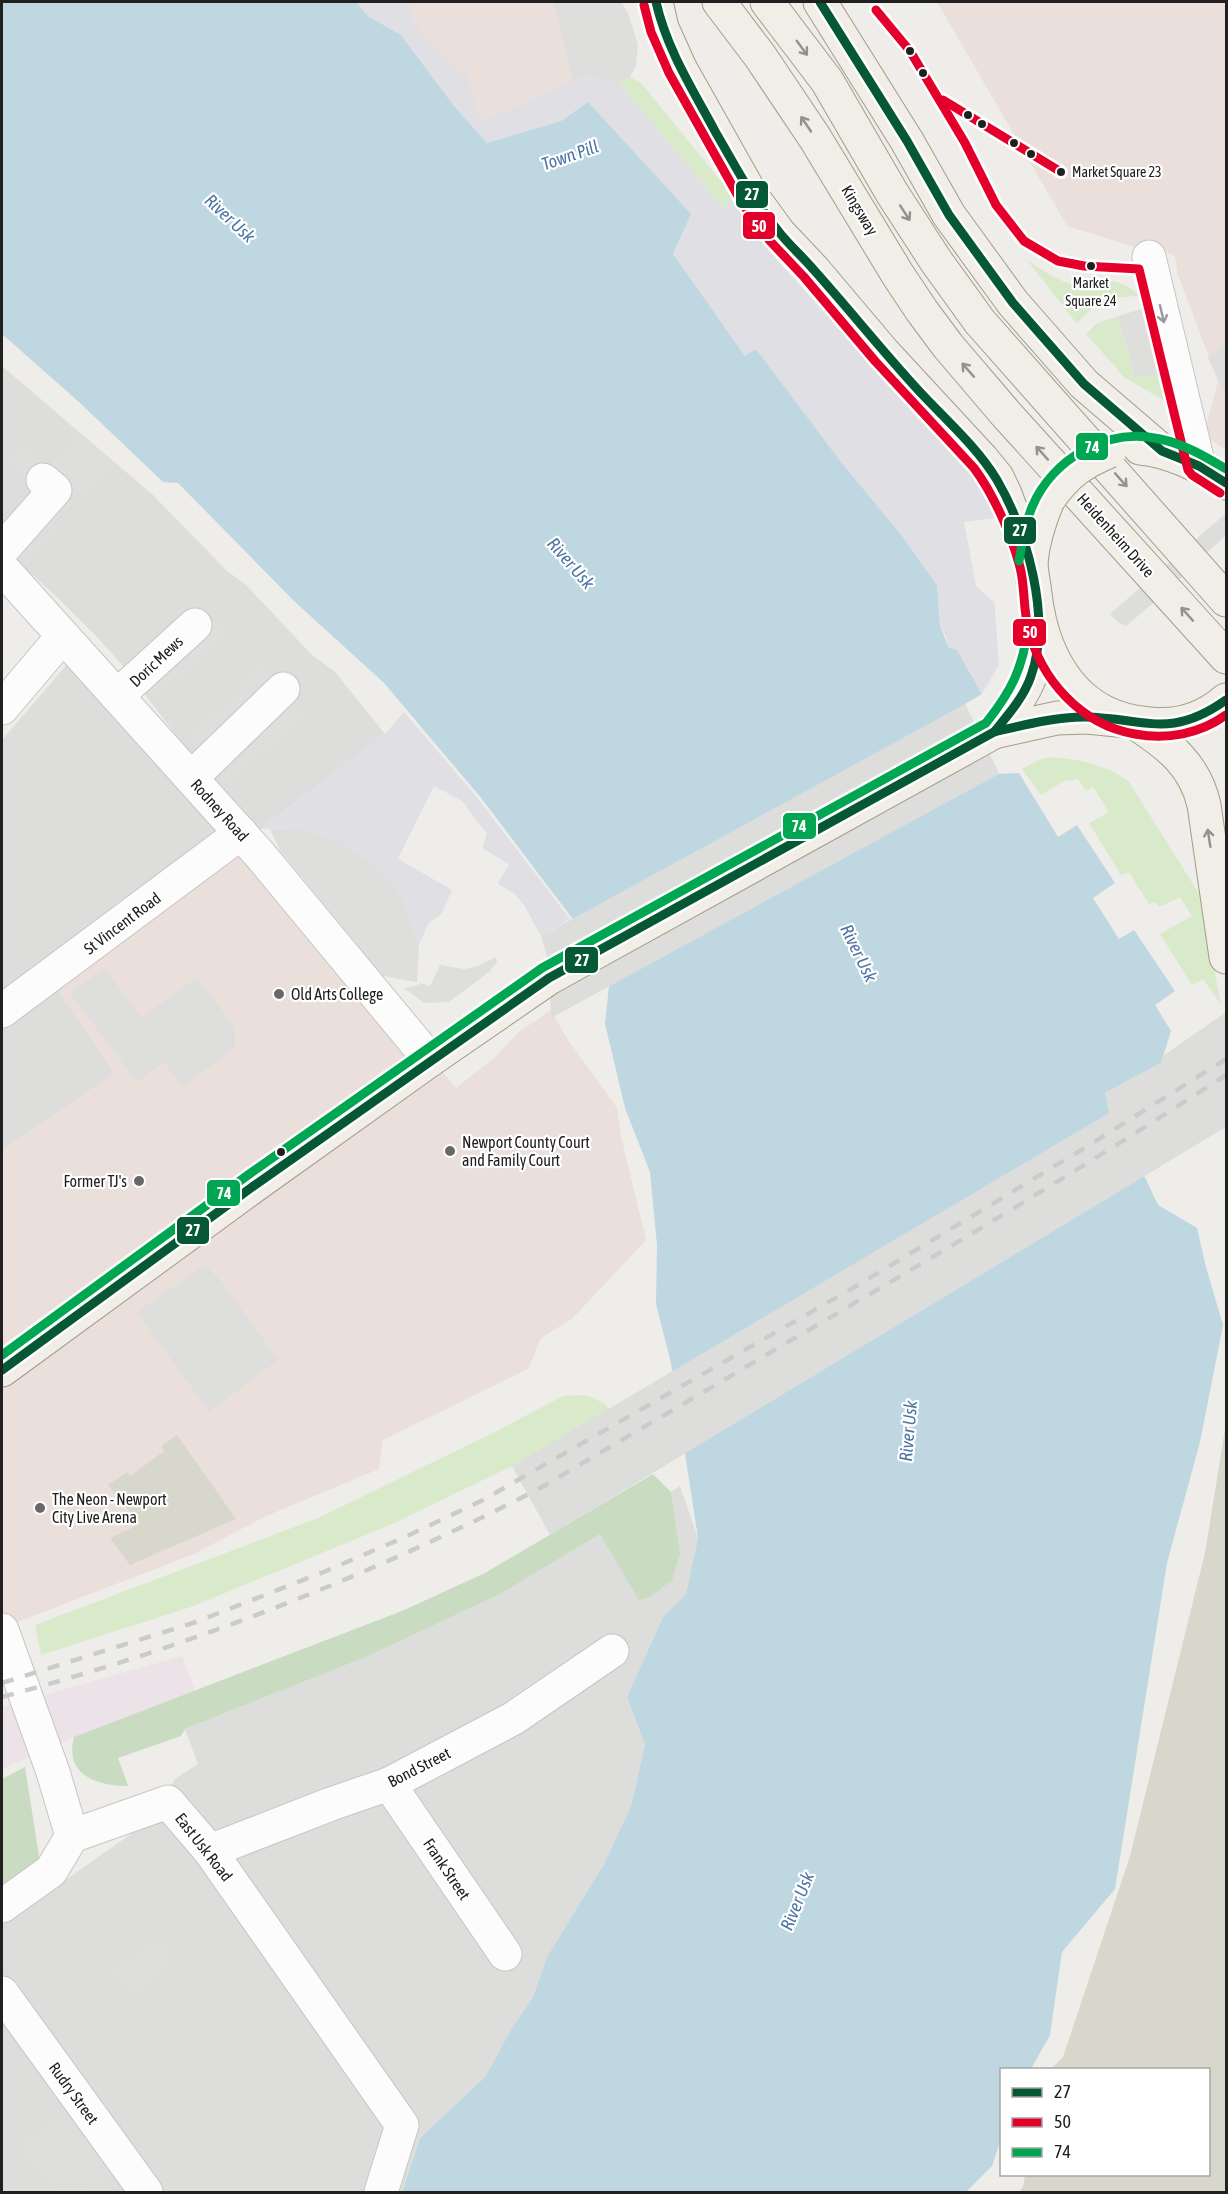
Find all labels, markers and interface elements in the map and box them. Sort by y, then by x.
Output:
one-way arrow [796,39,809,55]
unlabelled marker [904,45,916,57]
unlabelled marker [917,67,929,79]
unlabelled marker [962,109,974,121]
one-way arrow [800,116,812,133]
unlabelled marker [976,118,988,130]
water label: Town Pill [539,135,601,175]
unlabelled marker [1008,137,1020,149]
unlabelled marker [1025,148,1037,160]
place label: Market Square 23 [1072,164,1162,180]
marker: Market Square 23 [1055,166,1067,178]
line badge: 27 [735,180,769,209]
street label: Kingsway [837,182,882,239]
text: 27 [744,185,760,203]
water label: River Usk [200,189,260,247]
one-way arrow [899,205,912,222]
line badge: 50 [742,211,776,240]
text: 50 [751,217,767,235]
marker: Market Square 24 [1085,260,1097,272]
place label: Market Square 24 [1065,275,1117,309]
one-way arrow [1157,304,1169,323]
one-way arrow [961,363,975,378]
line badge: 74 [1075,432,1109,461]
text: 74 [1084,438,1100,456]
one-way arrow [1035,446,1049,461]
one-way arrow [1114,472,1128,487]
street label: Heidenheim Drive [1074,489,1158,581]
line badge: 27 [1003,516,1037,545]
text: 27 [1012,521,1028,539]
water label: River Usk [543,533,600,594]
one-way arrow [1180,606,1194,621]
line badge: 50 [1012,618,1047,647]
text: 50 [1022,623,1038,641]
street label: Doric Mews [126,632,187,690]
street label: Rodney Road [187,775,253,845]
line badge: 74 [782,812,817,840]
text: 74 [791,817,807,835]
one-way arrow [1203,829,1214,849]
street label: St Vincent Road [80,888,164,958]
water label: River Usk [836,921,882,986]
line badge: 27 [564,946,599,974]
text: 27 [574,951,590,969]
place label: Old Arts College [291,985,383,1004]
marker: Old Arts College [272,987,286,1001]
place label: Newport County Court and Family Court [462,1133,590,1170]
marker: Newport County Court and Family Court [443,1144,457,1158]
unlabelled marker [275,1146,287,1158]
place label: Former TJ's [63,1172,127,1190]
marker: Former TJ's [132,1174,146,1188]
line badge: 74 [206,1179,241,1207]
text: 74 [216,1184,232,1202]
line badge: 27 [176,1216,210,1245]
text: 27 [185,1221,201,1239]
water label: River Usk [895,1399,921,1462]
place label: The Neon - Newport City Live Arena [52,1490,167,1527]
marker: The Neon - Newport City Live Arena [33,1501,47,1515]
street label: Bond Street [385,1743,454,1790]
street label: East Usk Road [172,1809,236,1885]
street label: Frank Street [420,1835,474,1903]
water label: River Usk [776,1868,819,1933]
street label: Rudry Street [45,2059,103,2128]
legend [1000,2068,1210,2176]
text: 27 [1054,2081,1071,2102]
text: 50 [1054,2111,1071,2132]
text: 74 [1054,2141,1071,2162]

